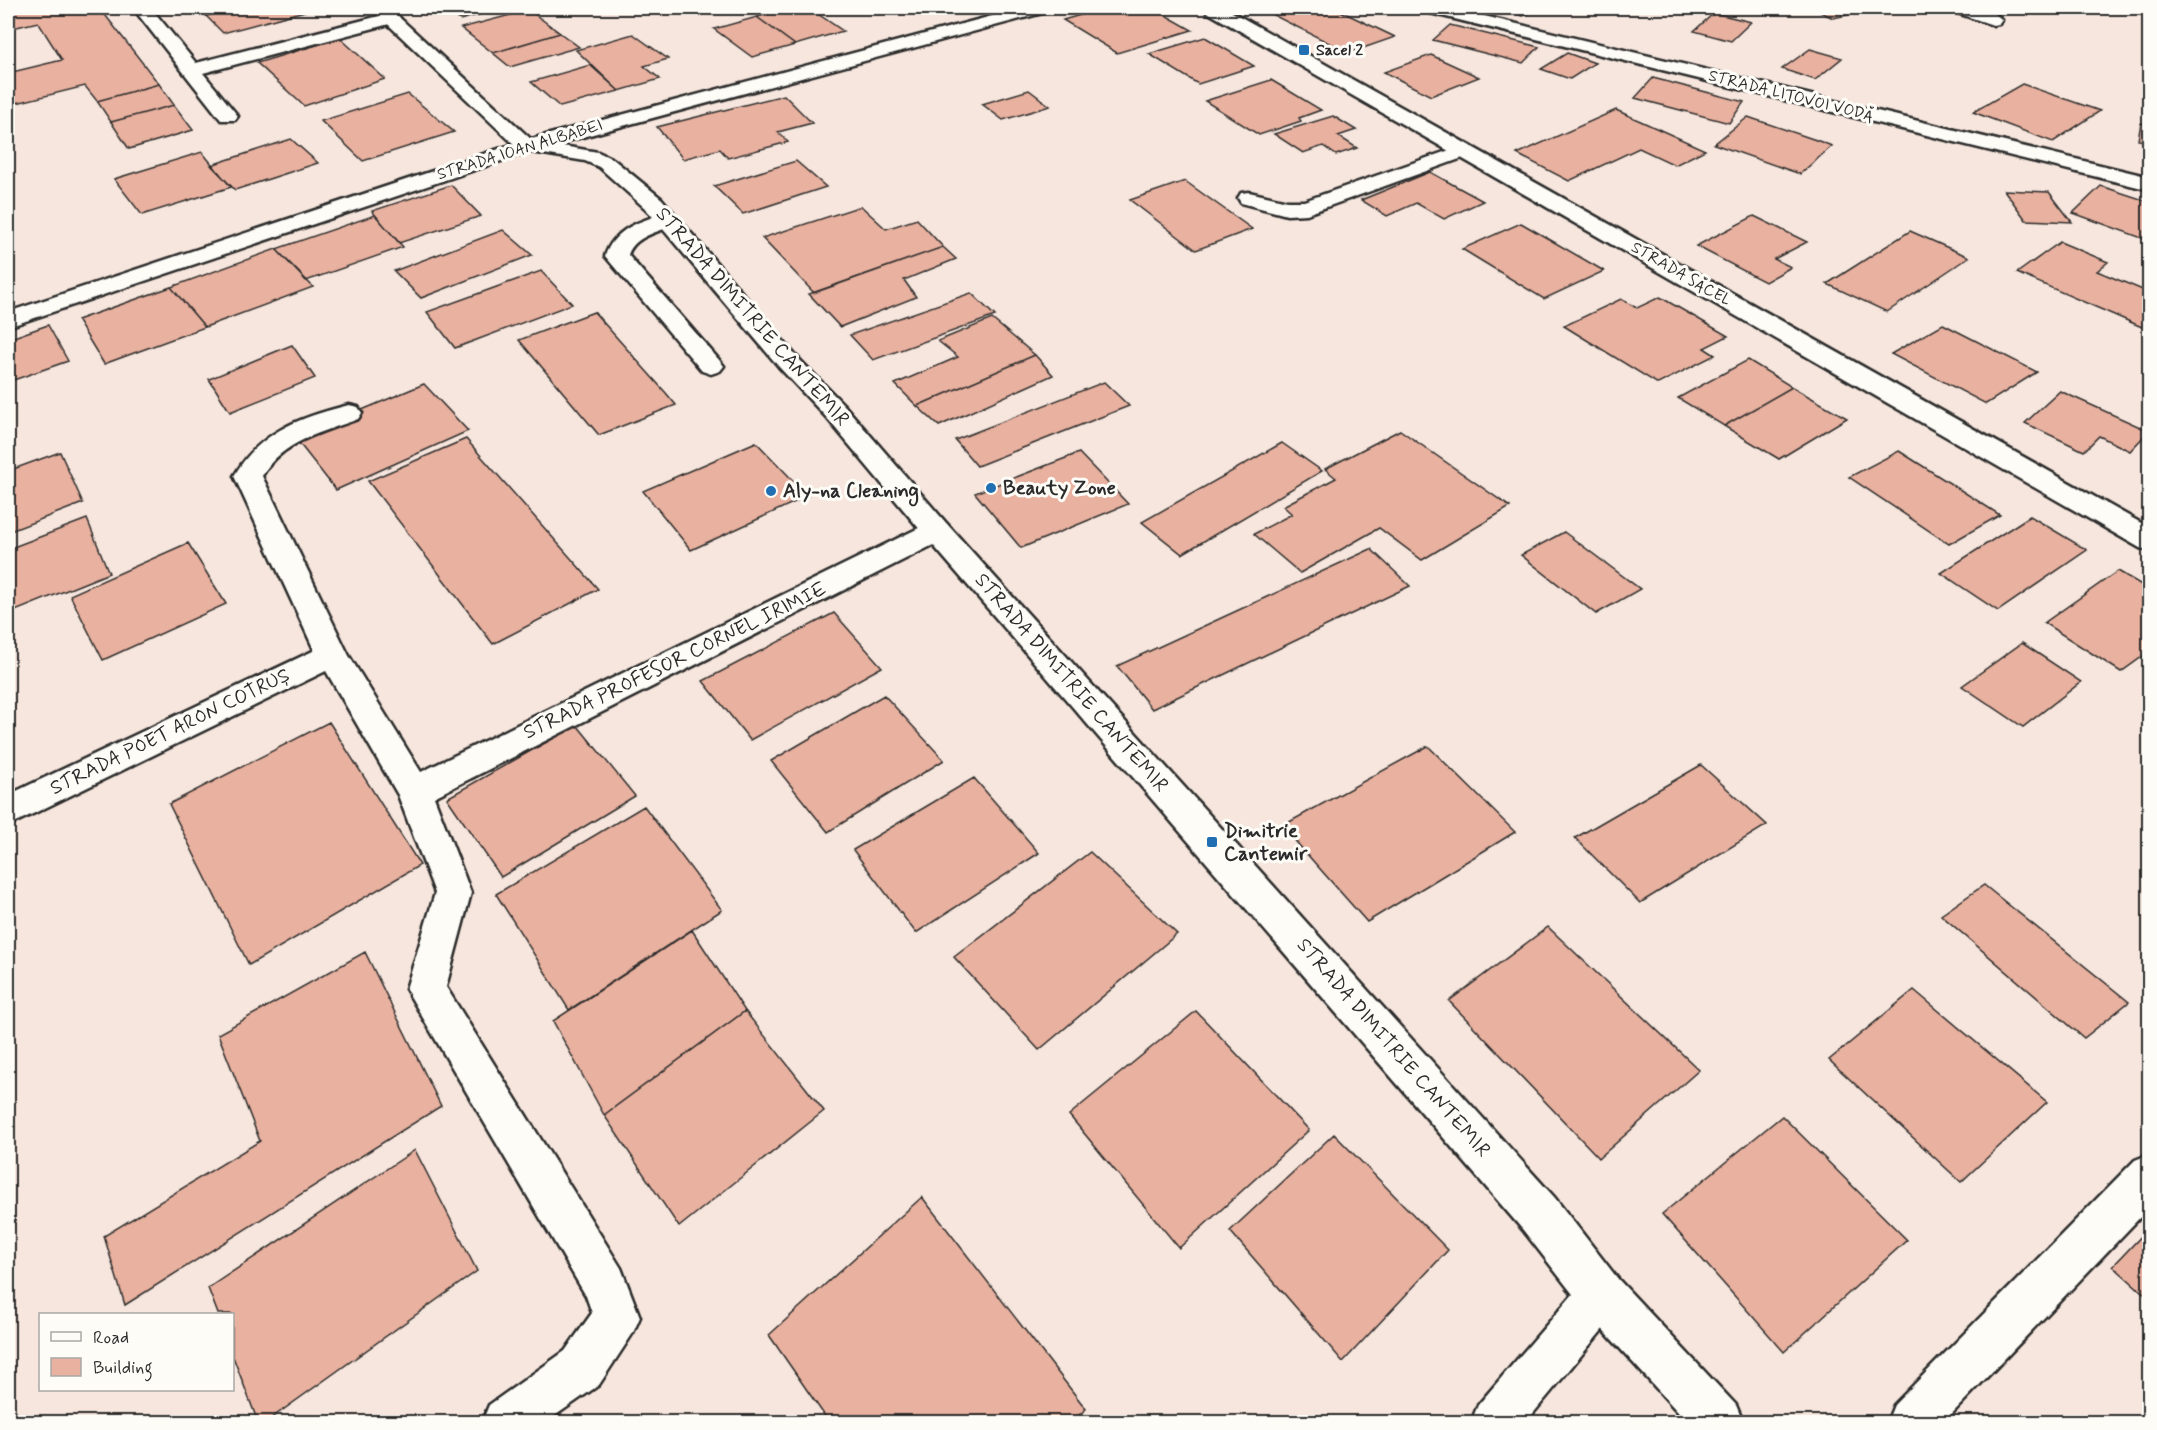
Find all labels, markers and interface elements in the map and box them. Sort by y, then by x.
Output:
place label: Sacel 2 [1316,40,1363,61]
marker: Sacel 2 [1297,43,1311,57]
street label: STRADA LITOVOI VODĂ [1706,65,1876,127]
street label: STRADA IOAN ALBABEI [435,115,605,185]
street label: STRADA DIMITRIE CANTEMIR [649,202,855,432]
street label: STRADA SĂCEL [1627,237,1735,311]
place label: Beauty Zone [1003,475,1116,502]
place label: Aly-na Cleaning [783,478,919,507]
marker: Beauty Zone [984,481,998,495]
marker: Aly-na Cleaning [764,484,778,498]
street label: STRADA DIMITRIE CANTEMIR [968,568,1174,798]
street label: STRADA PROFESOR CORNEL IRIMIE [519,576,831,746]
street label: STRADA POET ARON COTRUȘ [46,662,294,802]
place label: Dimitrie Cantemir [1224,818,1308,868]
marker: Dimitrie Cantemir [1205,835,1219,849]
street label: STRADA DIMITRIE CANTEMIR [1290,933,1496,1163]
legend [39,1313,234,1391]
text: Road [93,1326,129,1350]
text: Building [93,1356,153,1382]

